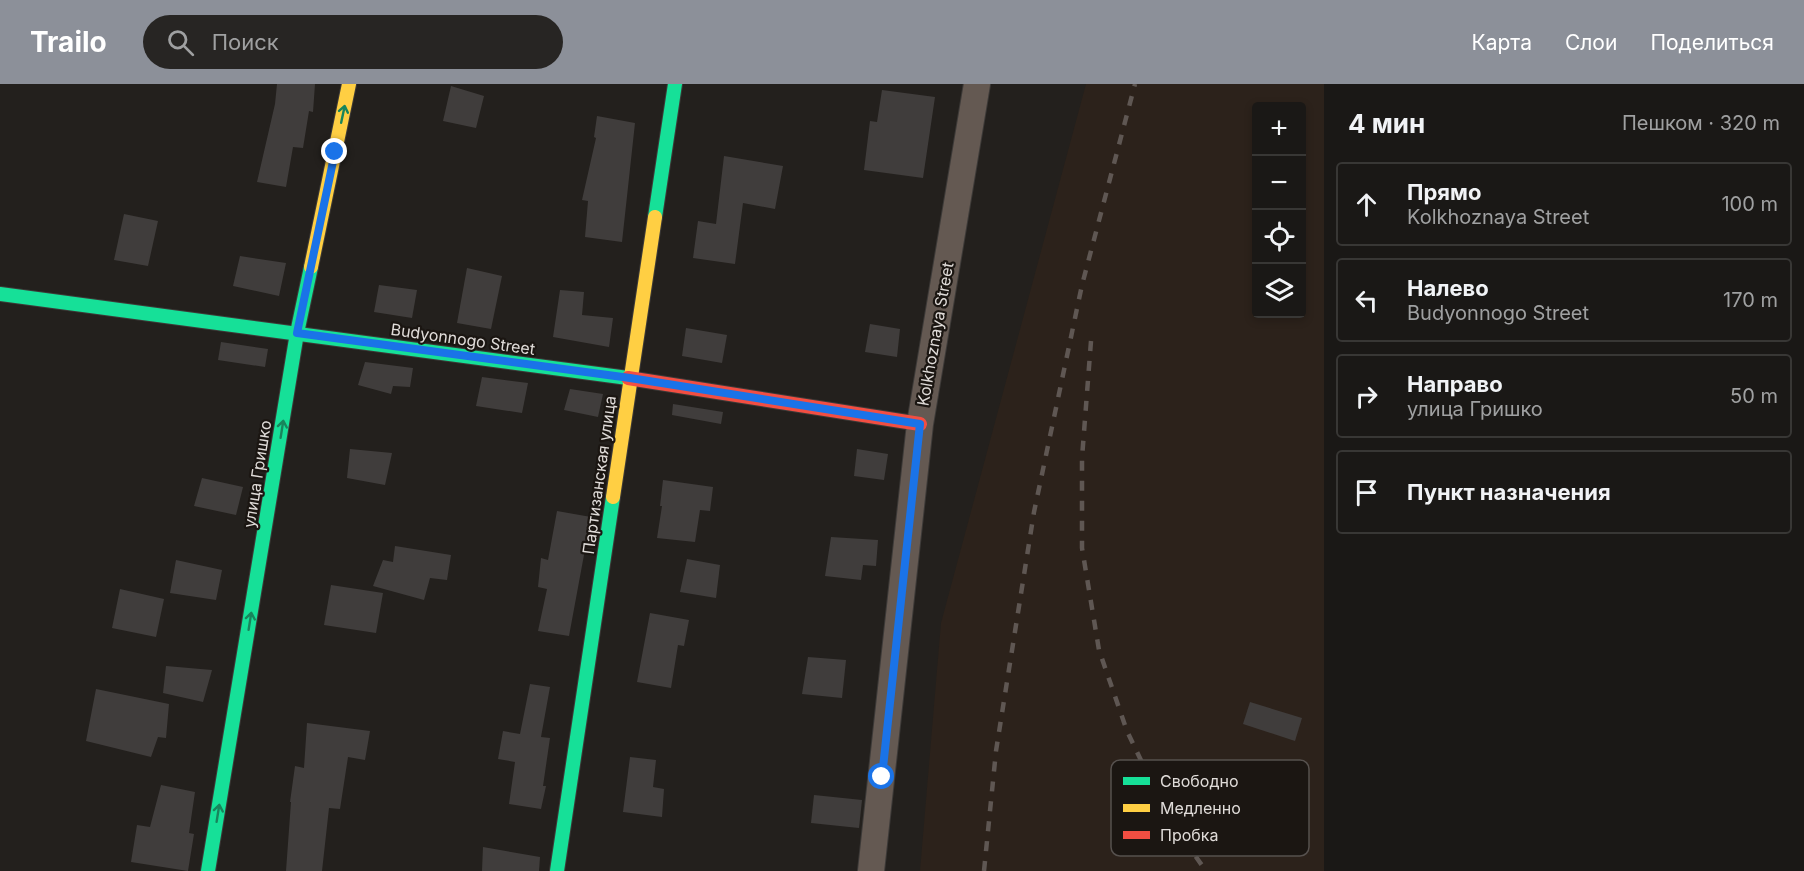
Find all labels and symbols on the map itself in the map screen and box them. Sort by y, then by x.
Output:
one-way arrow [338,104,349,124]
route end [321,138,347,164]
street label: Kolkhoznaya Street [912,260,958,408]
street label: Budyonnogo Street [389,319,537,359]
street label: Партизанская улица [578,394,620,556]
street label: улица Гришко [239,419,275,529]
one-way arrow [276,419,287,439]
one-way arrow [244,612,255,631]
legend [1111,760,1309,856]
route start [868,763,894,789]
text: Свободно [1160,771,1239,791]
text: Медленно [1160,798,1241,818]
one-way arrow [212,804,223,824]
text: Пробка [1160,825,1218,845]

